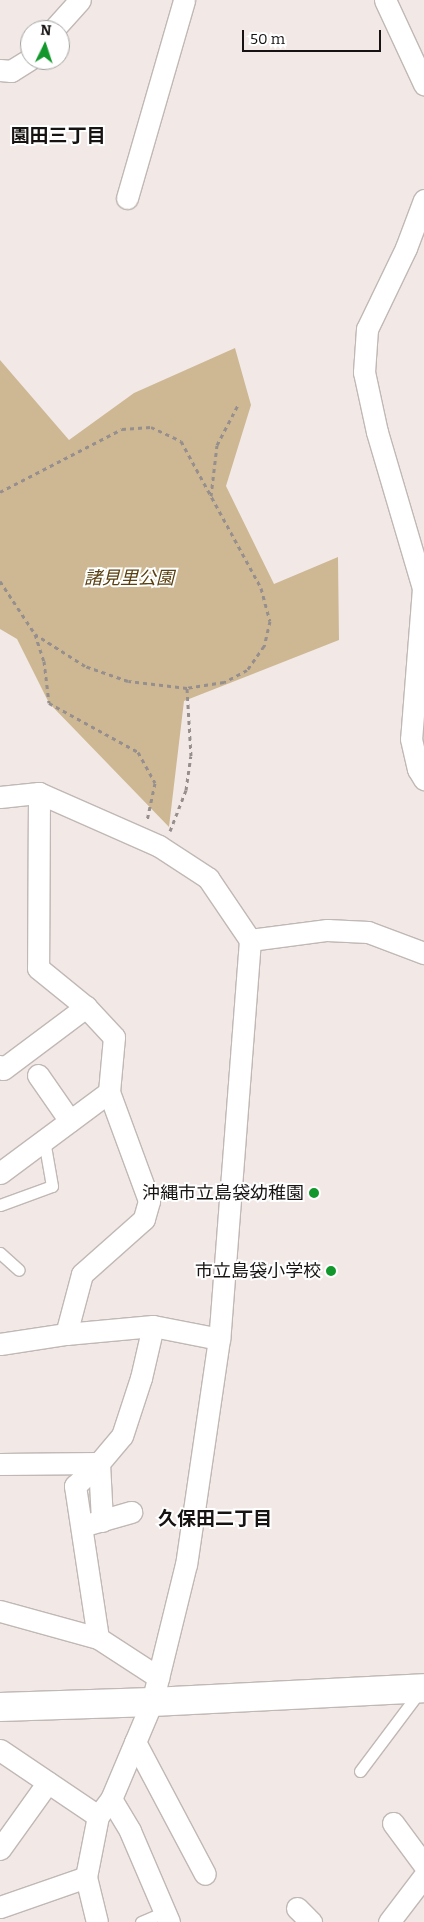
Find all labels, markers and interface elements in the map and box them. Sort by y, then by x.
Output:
north arrow [20,20,70,70]
scale bar [244,20,383,52]
text: N [40,22,52,39]
text: 50 m [250,30,285,48]
district label: 園田三丁目 [11,125,105,147]
park label: 諸見里公園 [84,567,174,589]
place label: 沖縄市立島袋幼稚園 [142,1182,304,1204]
marker: 沖縄市立島袋幼稚園 [308,1187,320,1199]
place label: 市立島袋小学校 [195,1260,321,1282]
marker: 市立島袋小学校 [325,1265,337,1277]
district label: 久保田二丁目 [158,1508,272,1530]

